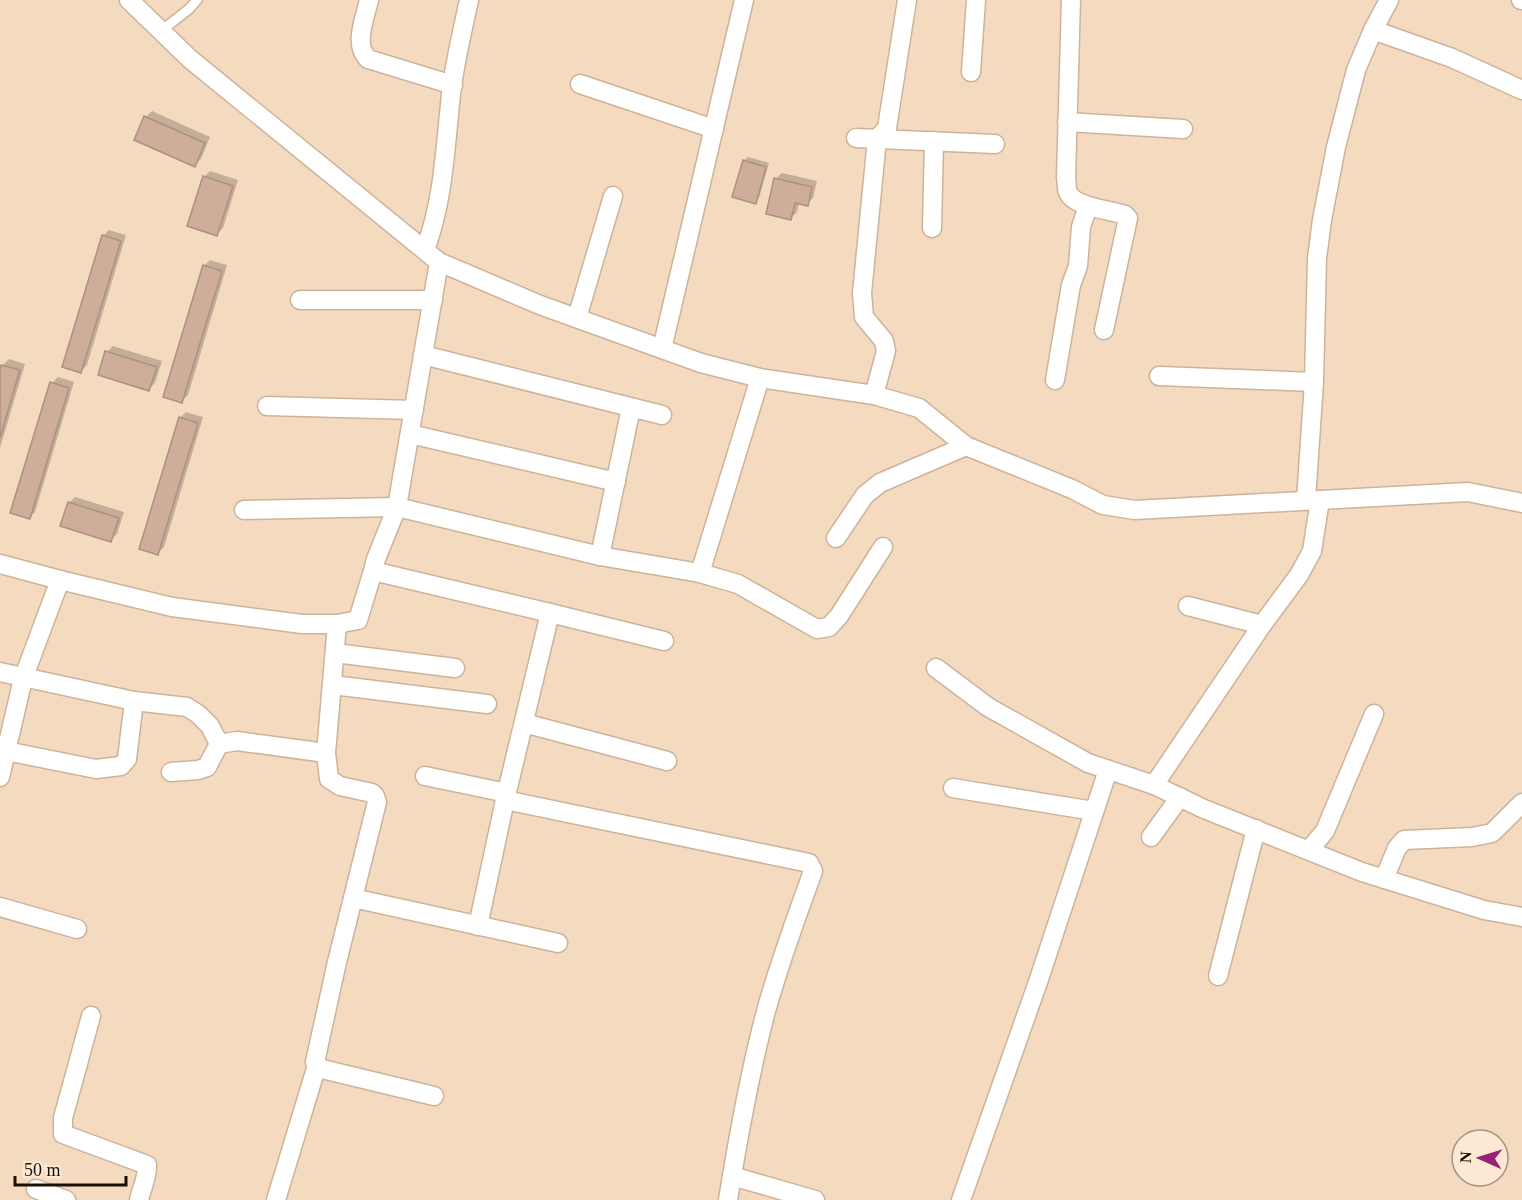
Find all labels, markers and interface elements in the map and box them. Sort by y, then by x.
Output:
north arrow [1450,1128,1510,1188]
scale bar [15,1149,126,1187]
text: N [1457,1151,1474,1163]
text: 50 m [24,1160,61,1180]

